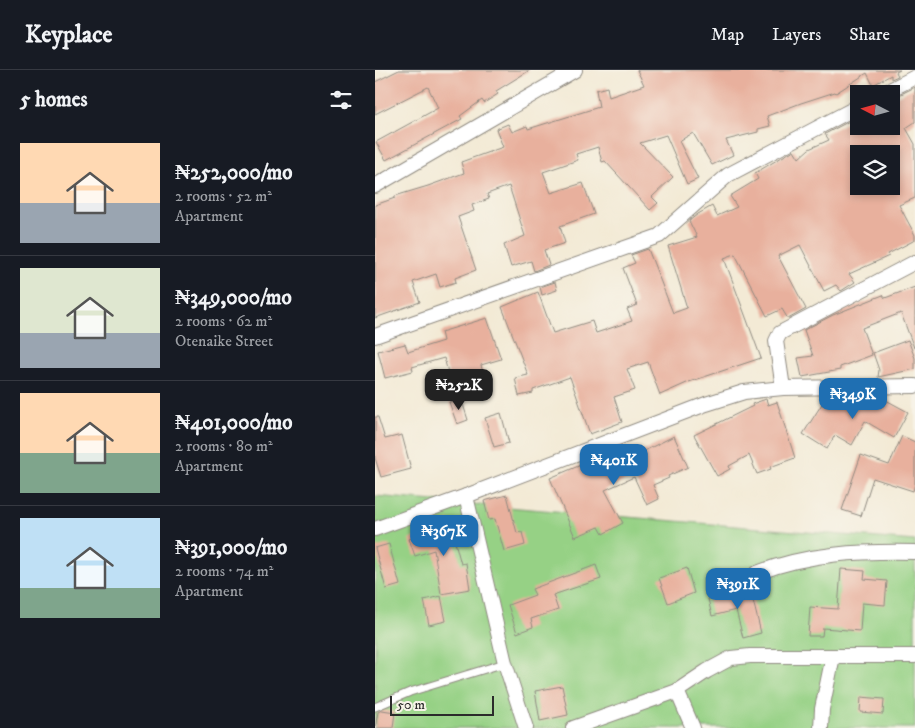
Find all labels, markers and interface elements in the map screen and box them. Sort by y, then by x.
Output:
text: Keyplace [25,20,113,50]
text: Map [711,24,744,46]
text: Layers [772,24,821,46]
text: Share [849,24,890,46]
north arrow [850,85,900,135]
map controls [850,85,900,195]
icon: filters [327,86,355,114]
text: 5 homes [20,87,88,113]
button: layers [850,145,900,195]
text: ₦252,000/mo [175,160,293,186]
icon: home [60,163,120,223]
text: 2 rooms · 52 m² [175,186,272,206]
text: Apartment [175,206,243,226]
text: ₦349,000/mo [175,285,292,311]
icon: home [60,288,120,348]
text: 2 rooms · 62 m² [175,311,272,331]
text: Otenaike Street [175,331,273,351]
pin: ₦252K [424,368,494,411]
text: ₦252K [436,375,482,395]
pin: ₦349K [818,378,888,420]
text: ₦349K [830,384,876,404]
text: ₦401,000/mo [175,410,292,436]
icon: home [60,413,120,473]
text: 2 rooms · 80 m² [175,436,273,456]
pin: ₦401K [579,444,649,486]
text: ₦401K [591,450,637,470]
text: Apartment [175,456,243,476]
pin: ₦367K [409,514,479,557]
text: ₦367K [421,521,467,541]
text: ₦391,000/mo [175,535,287,561]
icon: home [60,538,120,598]
text: 2 rooms · 74 m² [175,561,273,581]
pin: ₦391K [703,568,773,610]
text: ₦391K [717,574,759,594]
text: Apartment [175,581,243,601]
scale bar [390,693,494,716]
text: 50 m [397,696,425,714]

